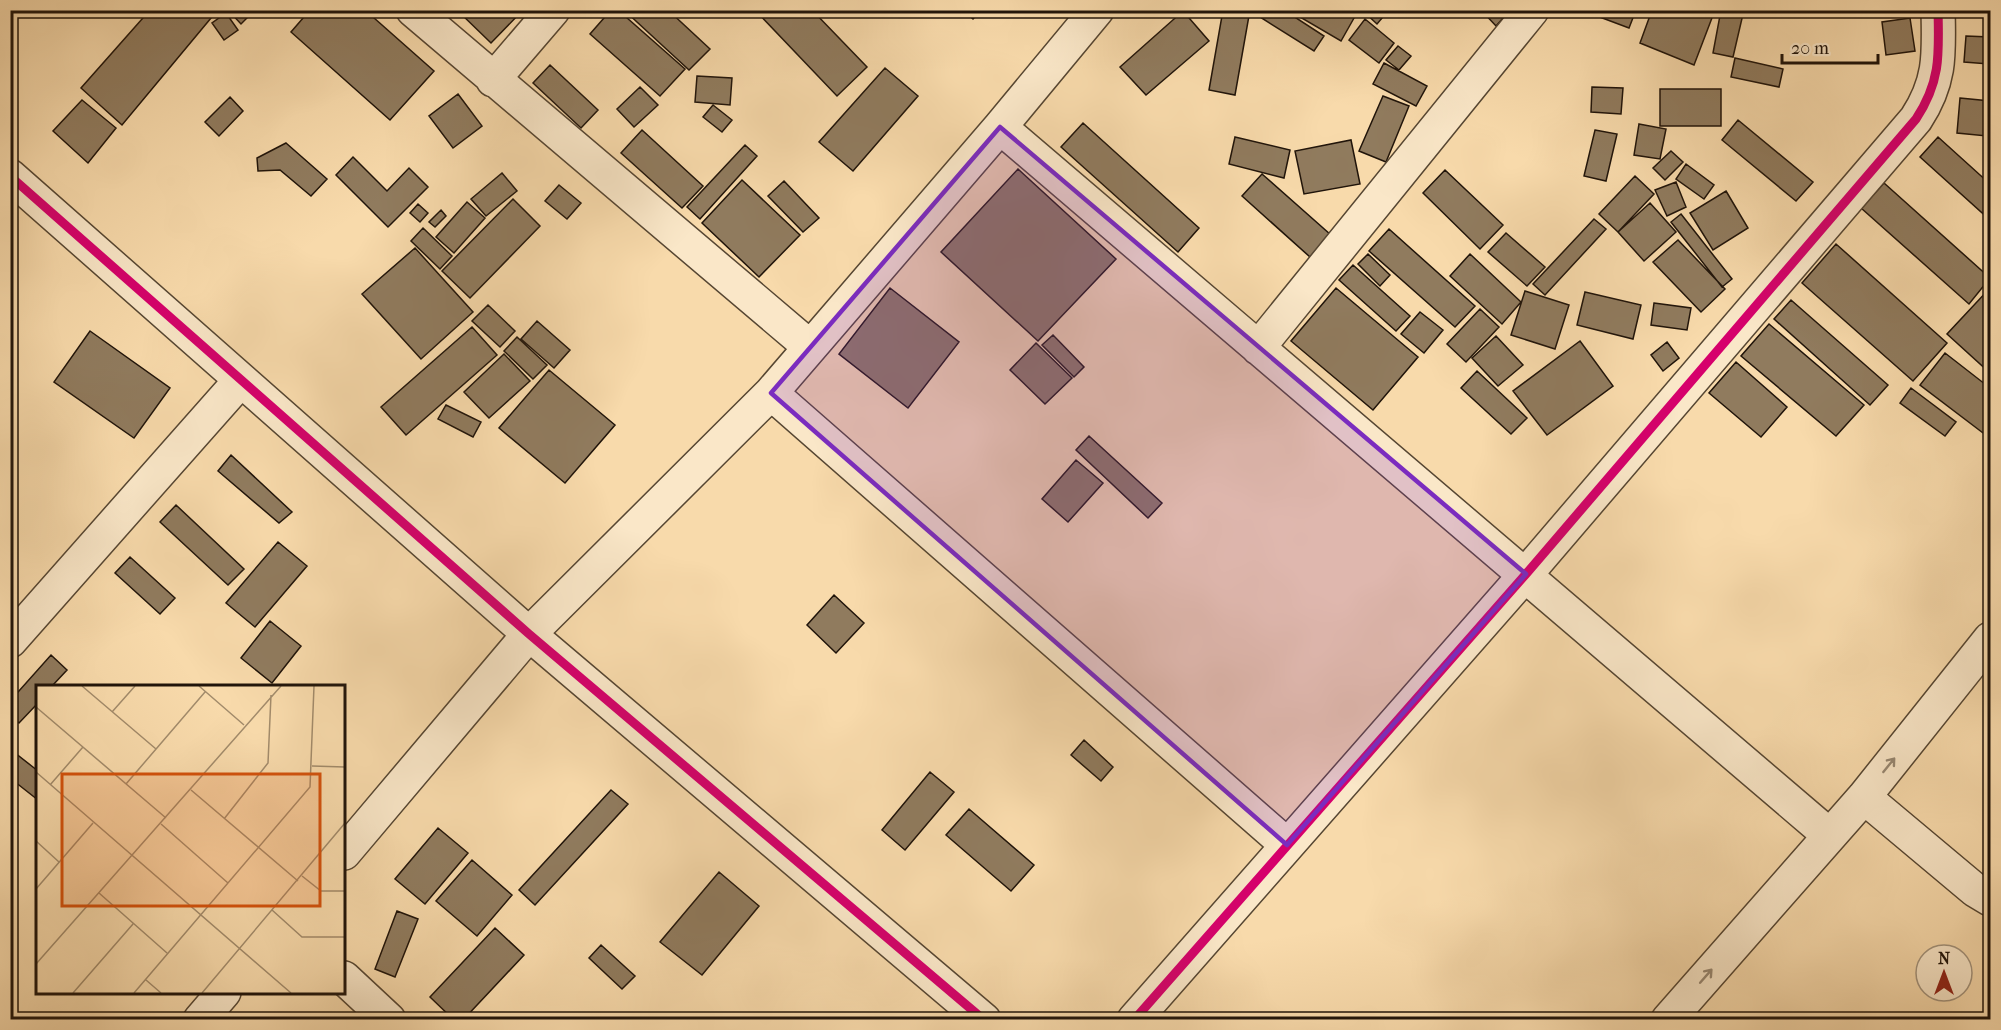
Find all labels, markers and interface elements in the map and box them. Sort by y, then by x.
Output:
scale bar [1782,27,1878,65]
text: 20 m [1791,38,1829,59]
inset map [36,685,345,994]
one-way arrow [1882,758,1896,773]
north arrow [1914,943,1974,1003]
text: N [1938,949,1951,968]
one-way arrow [1699,968,1713,983]

